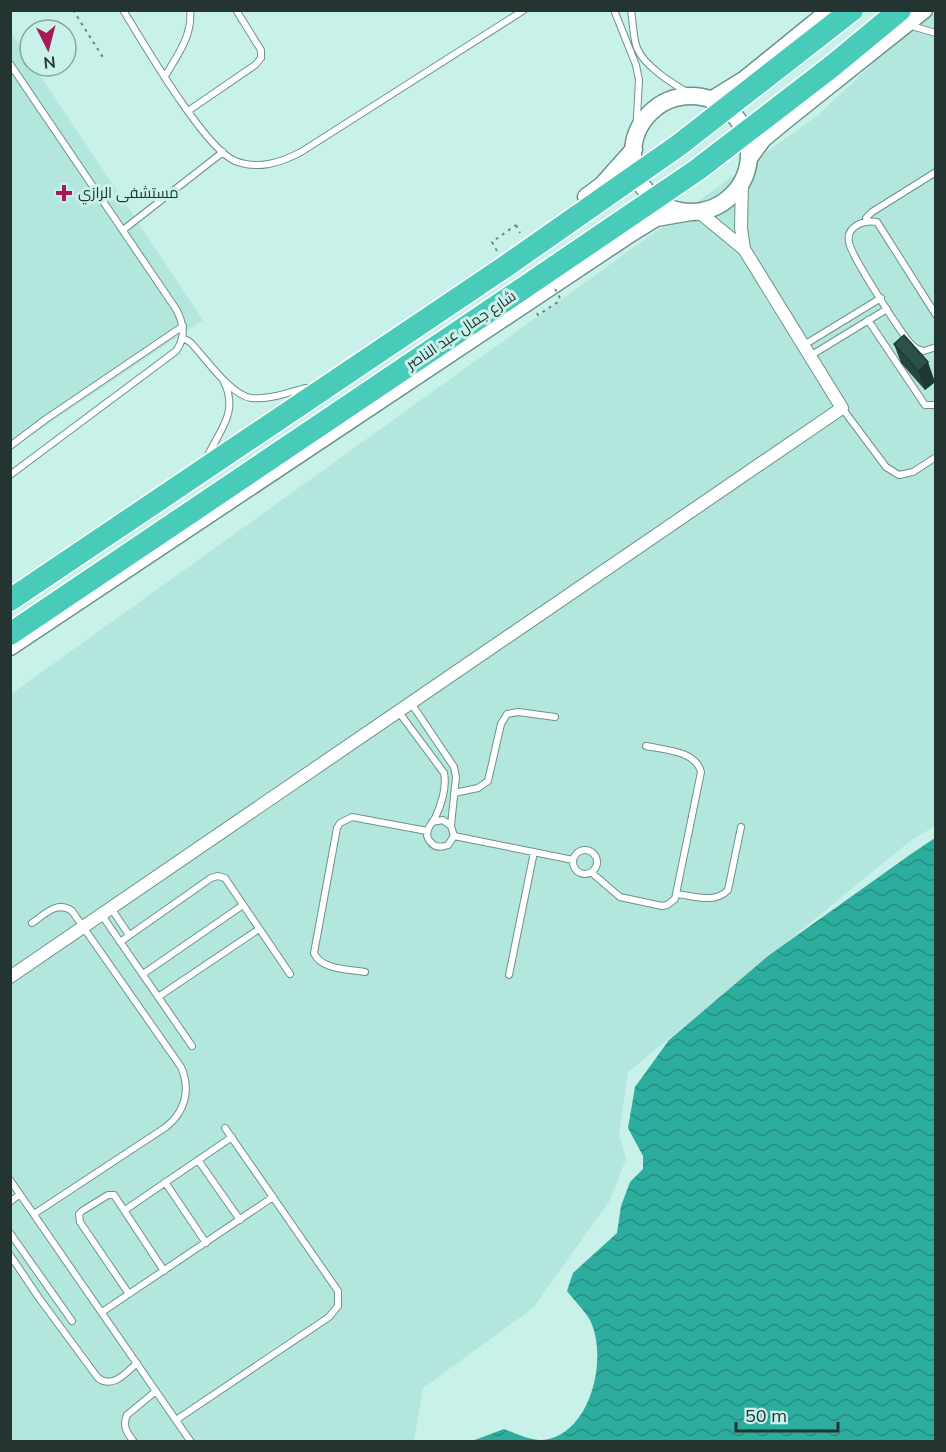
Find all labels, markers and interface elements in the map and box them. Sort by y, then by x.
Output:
north arrow [18,18,78,78]
text: N [43,52,57,73]
place label: مستشفى الرازي [78,183,179,205]
marker: مستشفى الرازي [55,184,73,202]
street label: شارع جمال عبد الناصر [401,286,520,376]
scale bar [736,1395,838,1433]
text: 50 m [745,1404,787,1427]

